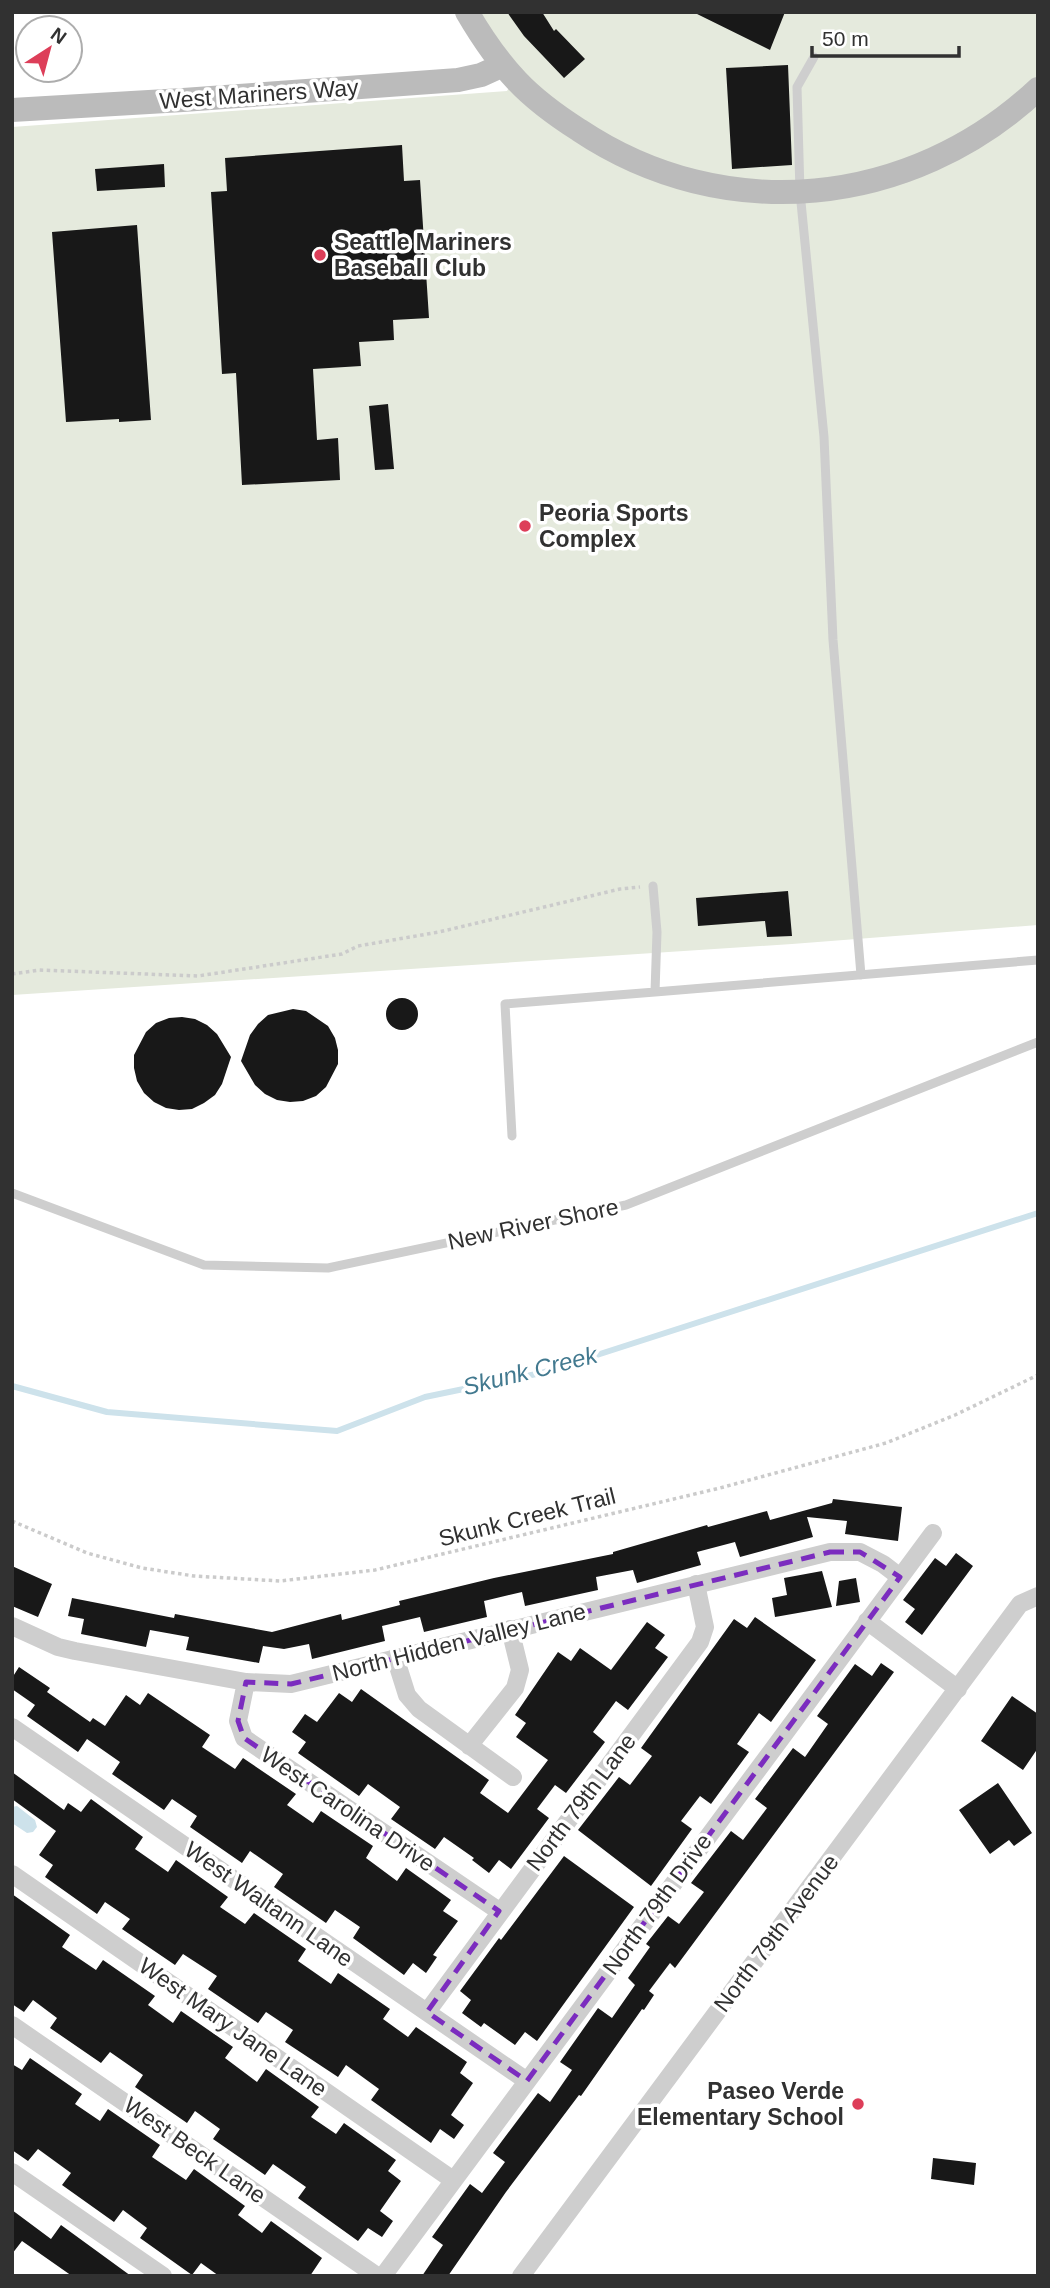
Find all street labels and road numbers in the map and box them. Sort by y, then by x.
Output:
street label: West Mariners Way [159,74,360,114]
street label: New River Shore [445,1193,621,1255]
street label: Skunk Creek Trail [436,1482,618,1552]
street label: North Hidden Valley Lane [330,1598,588,1686]
street label: North 79th Lane [521,1728,641,1876]
street label: West Carolina Drive [256,1741,440,1877]
street label: North 79th Drive [597,1829,717,1979]
street label: West Waltann Lane [180,1836,358,1972]
street label: North 79th Avenue [708,1849,844,2017]
street label: West Mary Jane Lane [134,1952,332,2102]
street label: West Beck Lane [119,2091,271,2209]

